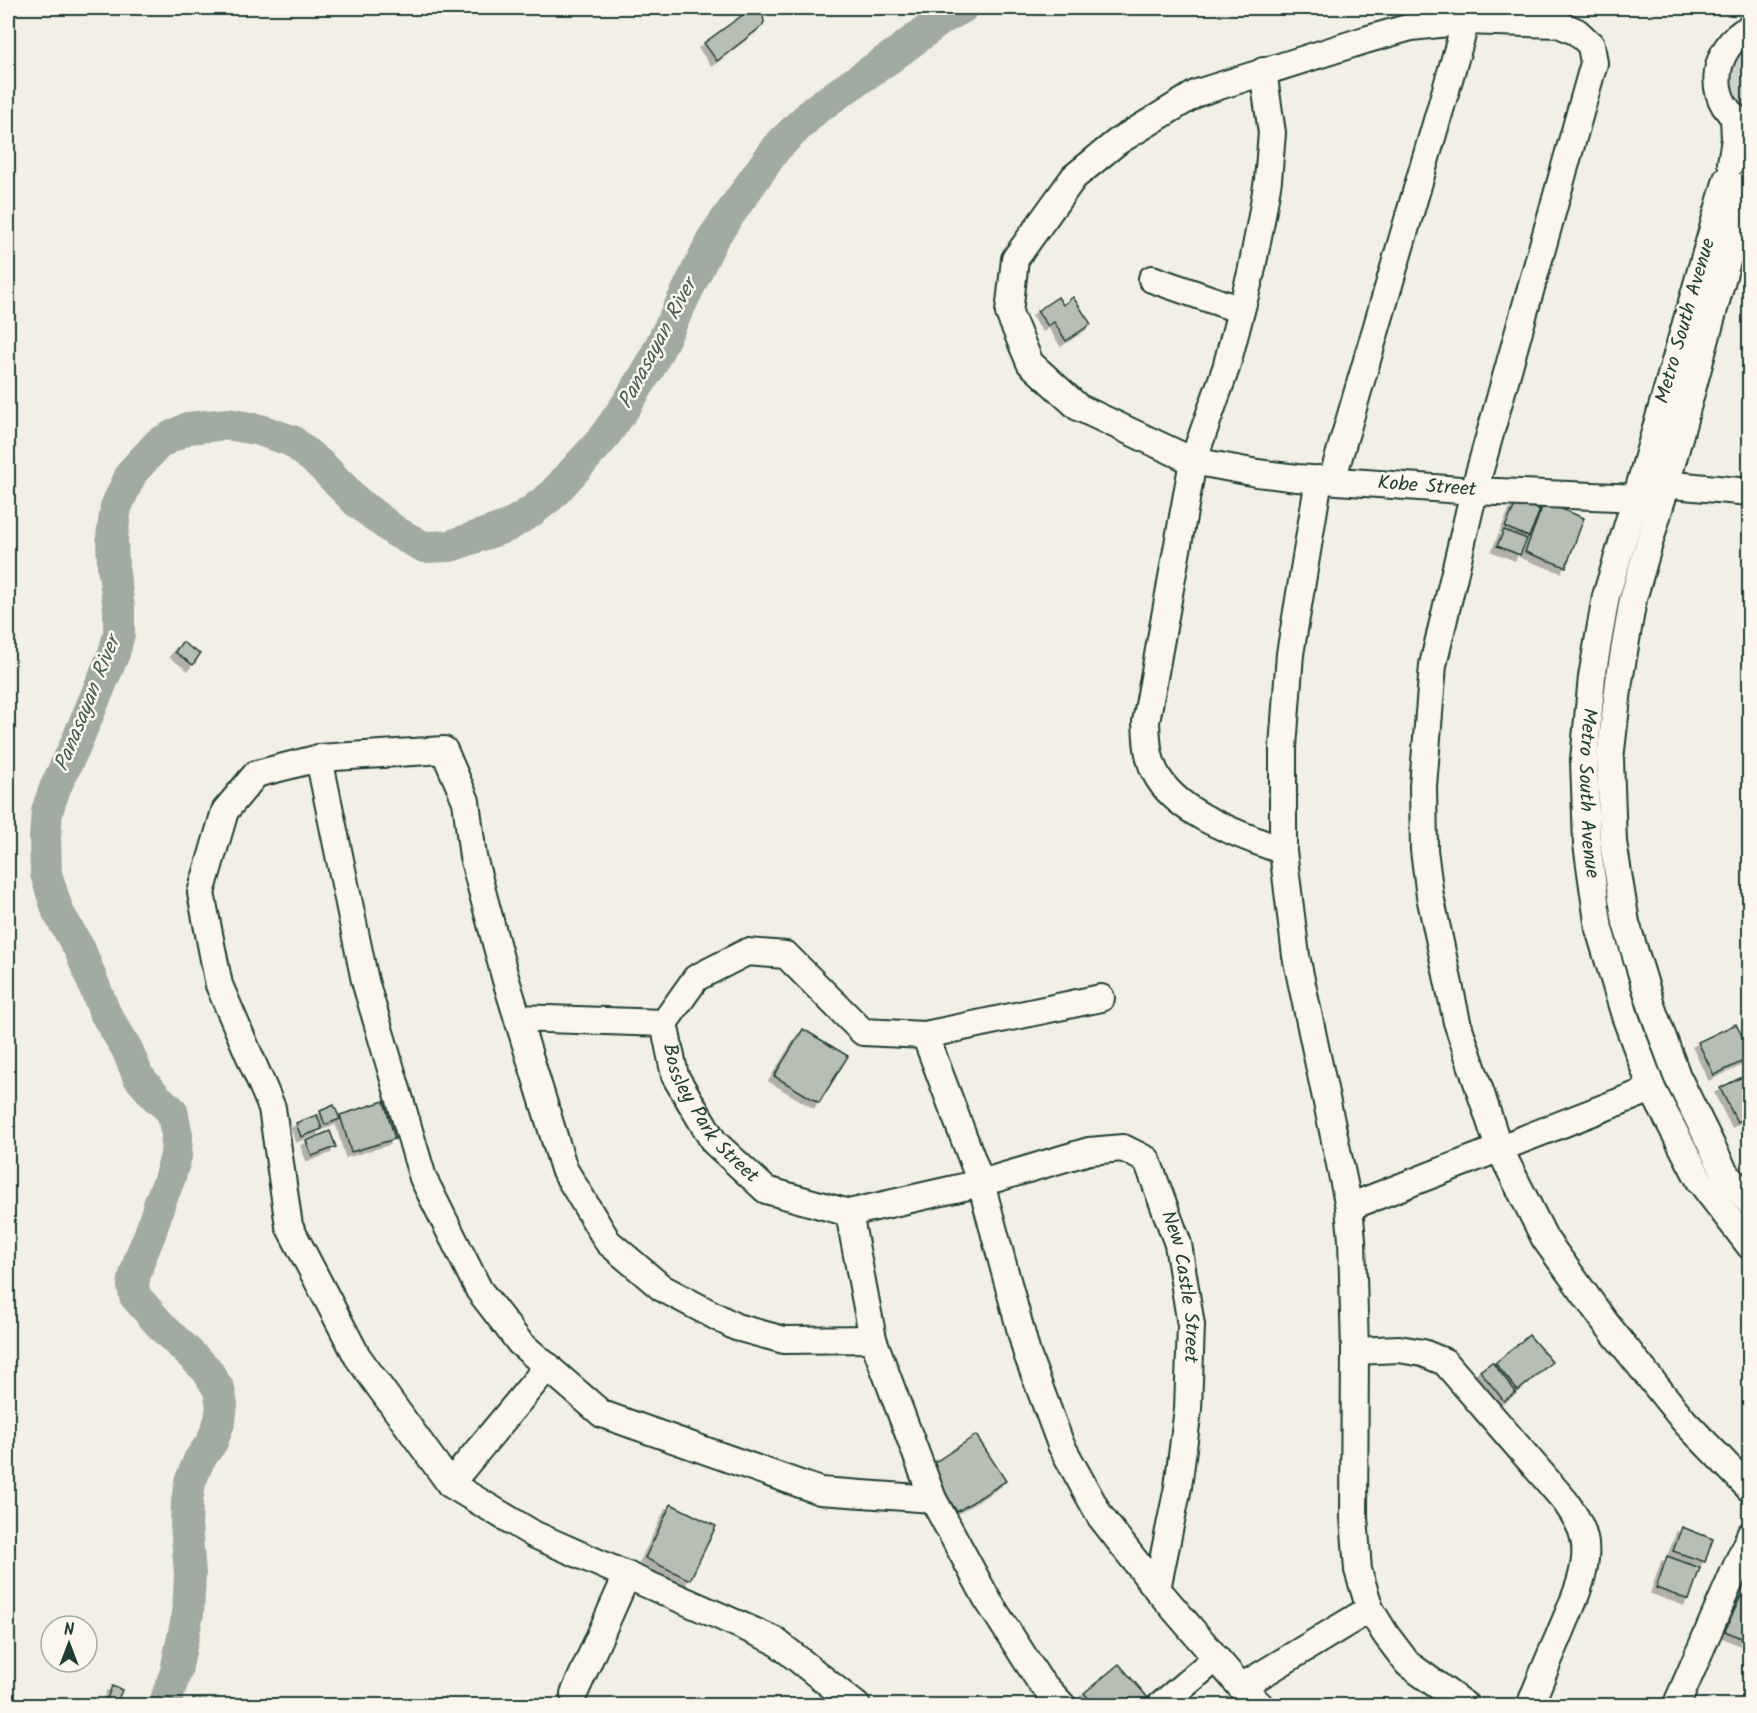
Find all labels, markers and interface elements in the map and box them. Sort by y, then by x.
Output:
street label: Metro South Avenue [1647,234,1725,408]
water label: Panasayan River [610,270,708,415]
street label: Kobe Street [1376,468,1478,506]
water label: Panasayan River [46,628,132,776]
street label: Metro South Avenue [1568,706,1608,881]
street label: Bossley Park Street [653,1041,766,1192]
street label: New Castle Street [1151,1206,1207,1364]
north arrow [39,1614,99,1674]
text: N [64,1618,74,1643]

